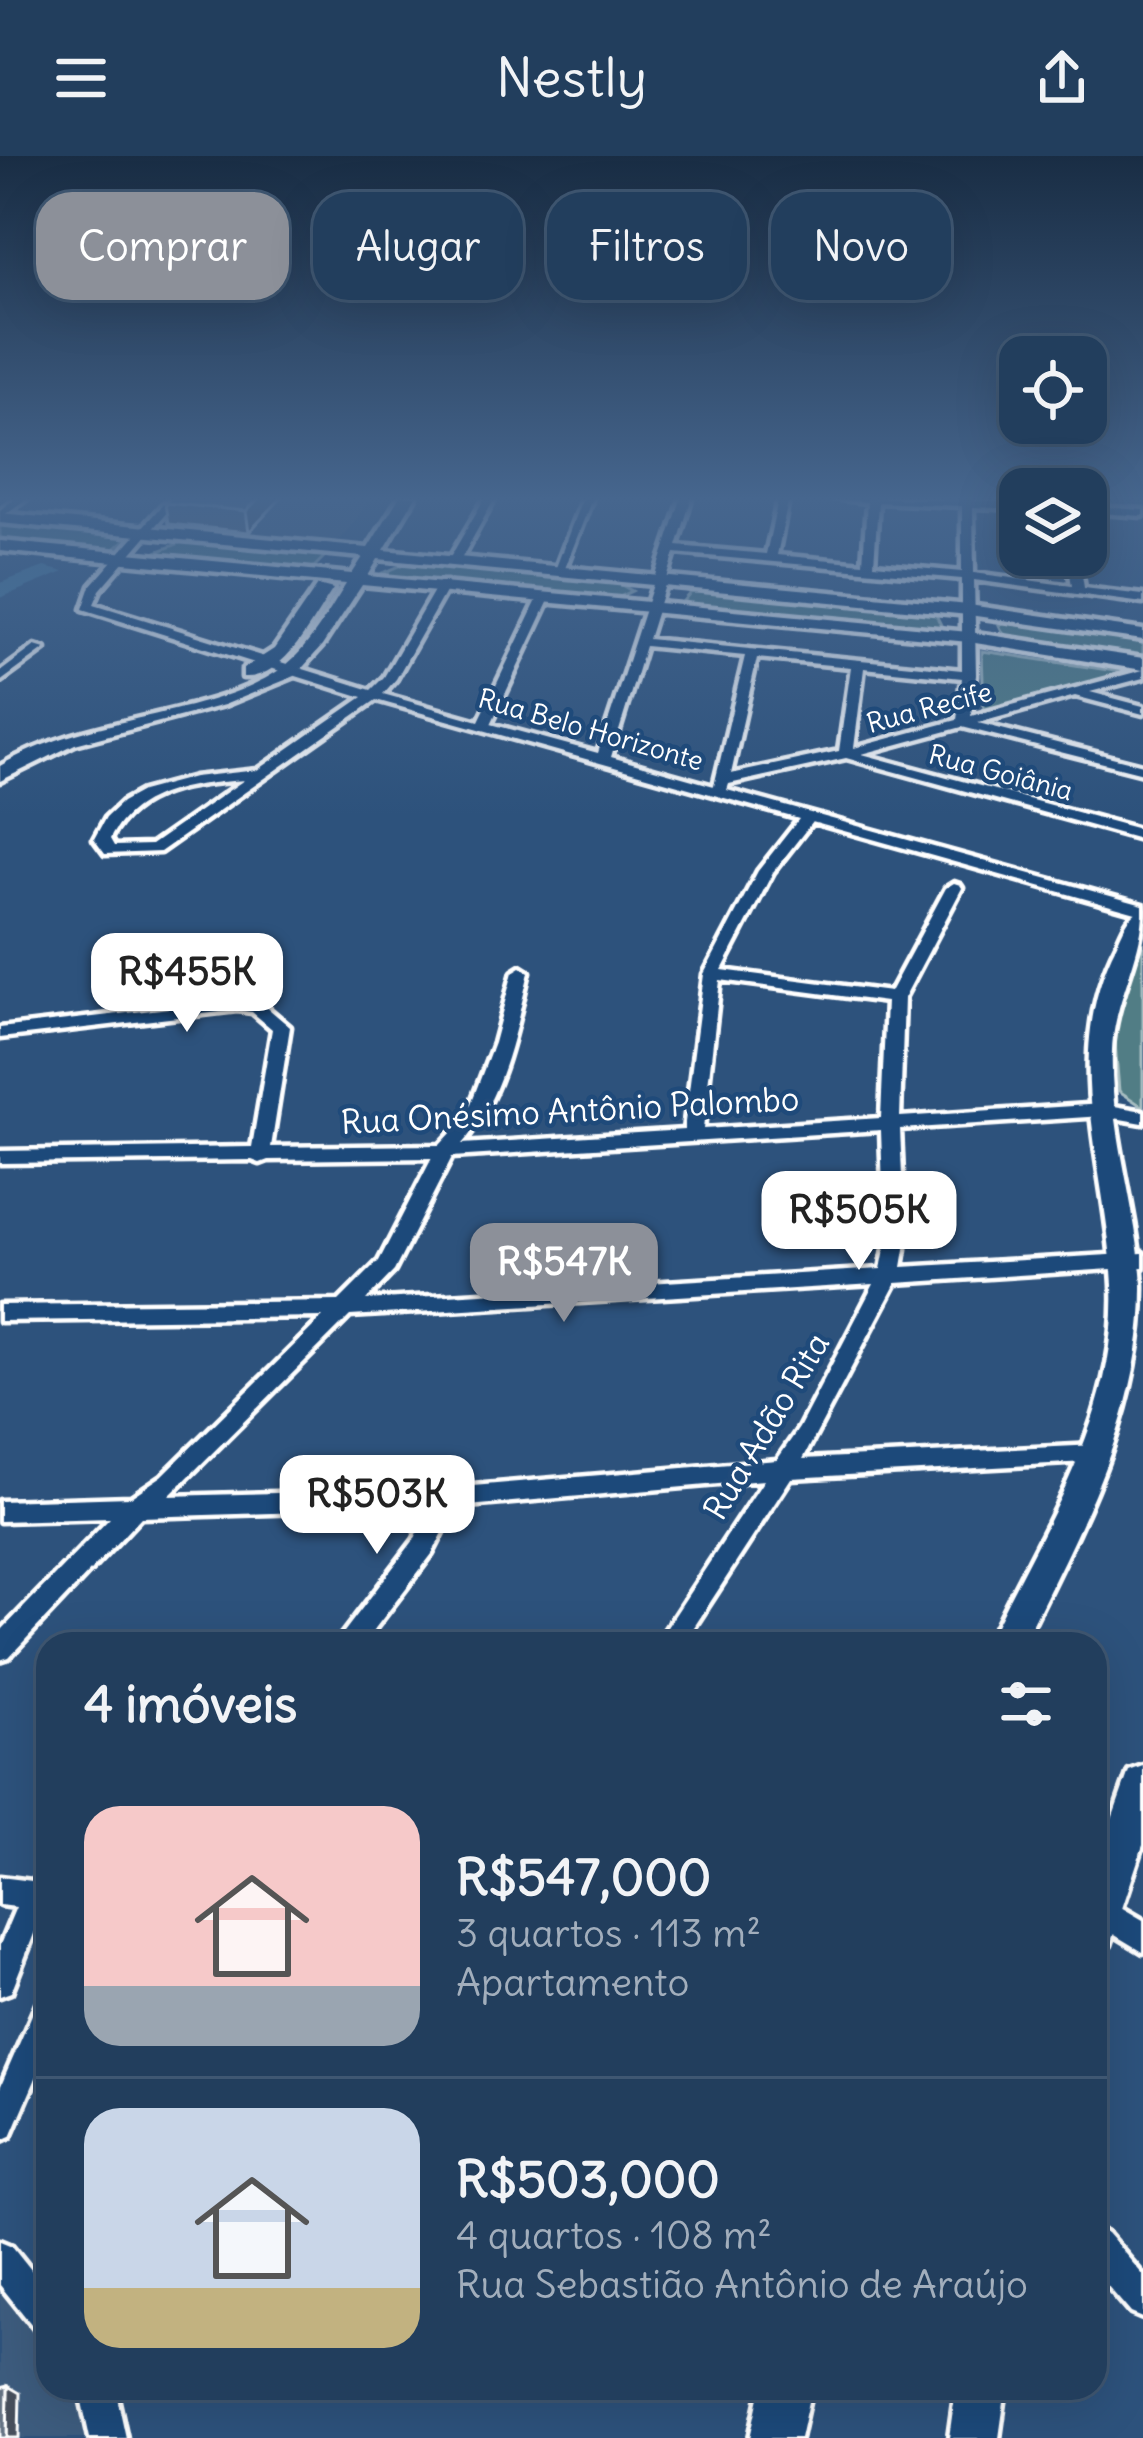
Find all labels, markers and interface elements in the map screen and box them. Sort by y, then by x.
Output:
text: Nestly [496,44,647,112]
icon: menu [48,45,114,111]
icon: share [1029,45,1095,111]
chip: Comprar [36,192,289,300]
chip: Alugar [313,192,523,300]
chip: Filtros [547,192,747,300]
chip: Novo [771,192,951,300]
map controls [999,336,1107,576]
button: locate [999,336,1107,444]
button: layers [999,468,1107,576]
street label: Rua Recife [863,674,995,740]
street label: Rua Belo Horizonte [474,681,708,777]
street label: Rua Goiânia [925,736,1077,808]
pin: R$455K [89,933,285,1035]
text: R$455K [118,947,256,996]
street label: Rua Onésimo Antônio Palombo [340,1077,800,1143]
pin: R$505K [761,1171,957,1273]
text: R$505K [788,1185,930,1234]
pin: R$547K [466,1223,662,1325]
text: R$547K [497,1237,631,1286]
street label: Rua Adão Rita [694,1325,838,1527]
pin: R$503K [279,1455,475,1557]
text: R$503K [307,1469,447,1518]
icon: filters [993,1671,1059,1737]
text: 4 imóveis [84,1672,297,1736]
text: R$547,000 [456,1845,711,1909]
icon: home [180,1854,324,1998]
text: 3 quartos · 113 m² [456,1909,761,1958]
text: Apartamento [456,1958,689,2007]
text: R$503,000 [456,2147,720,2211]
icon: home [180,2156,324,2300]
text: 4 quartos · 108 m² [456,2211,772,2260]
text: Rua Sebastião Antônio de Araújo [456,2260,1028,2309]

